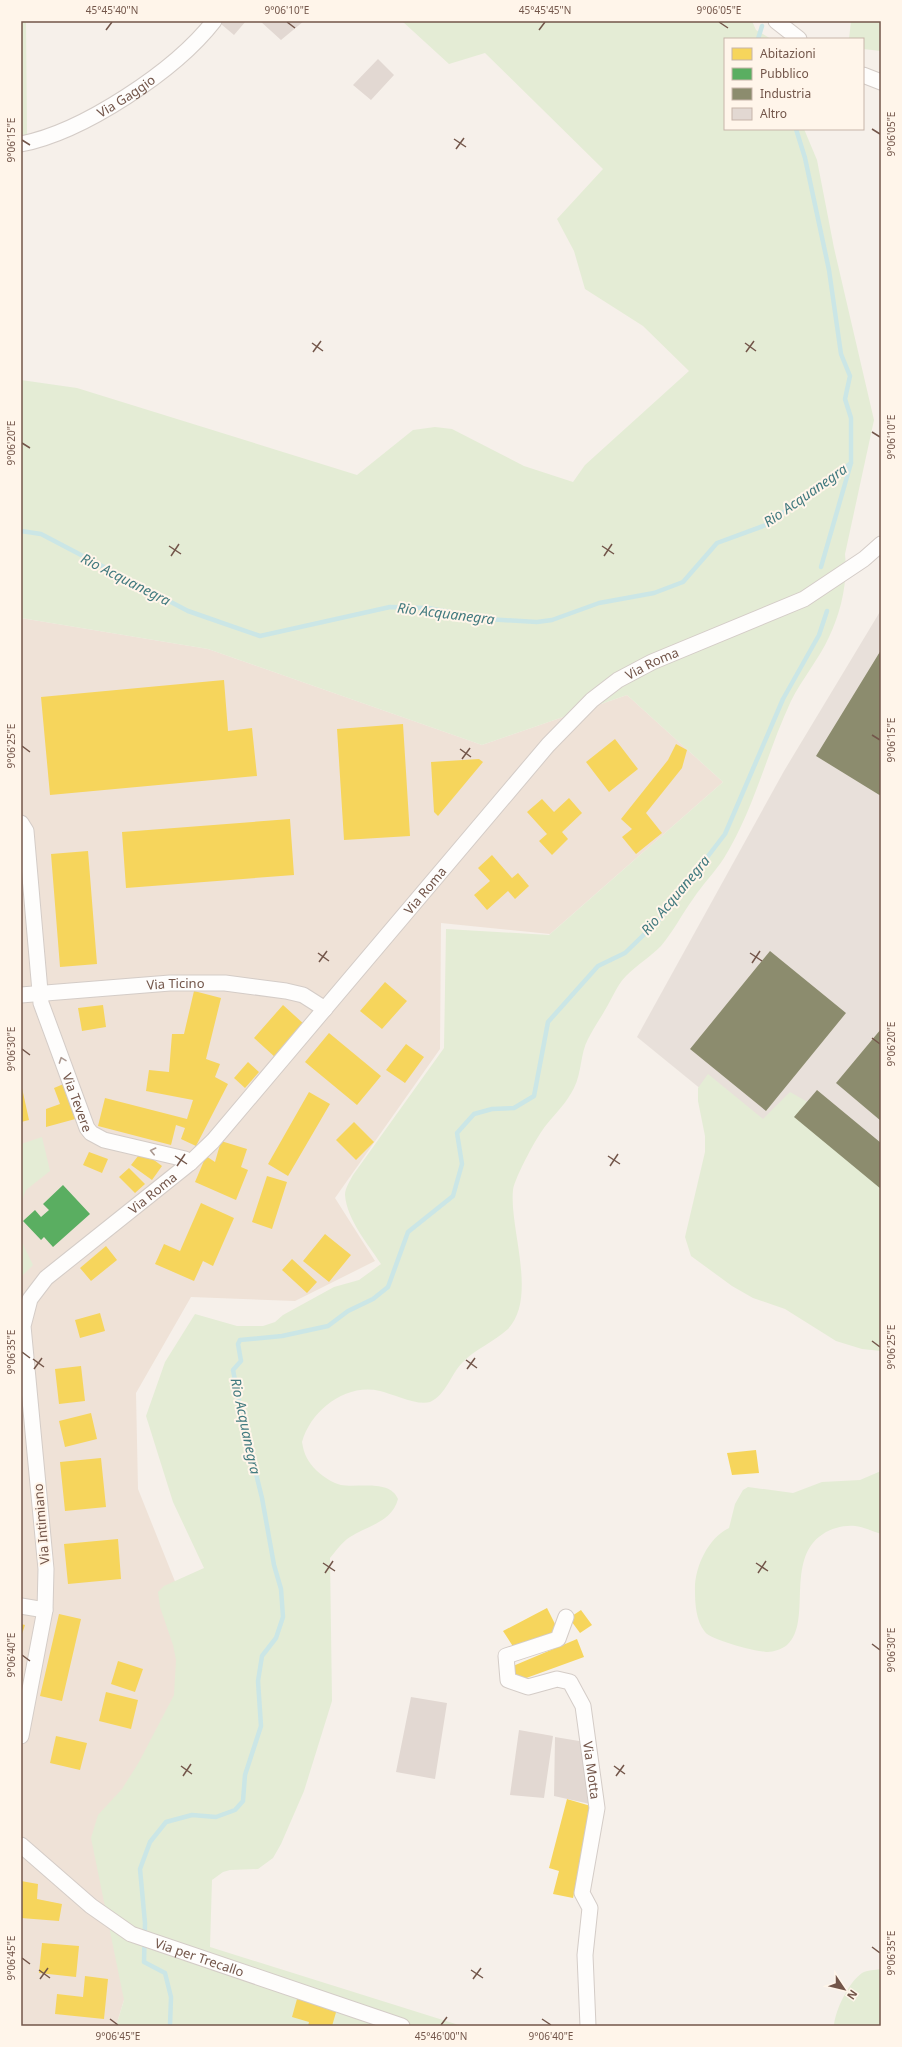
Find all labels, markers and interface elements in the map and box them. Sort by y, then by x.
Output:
text: 45°45'40"N [86,3,138,17]
text: 9°06'10"E [265,3,309,17]
text: 45°45'45"N [519,3,571,17]
text: 9°06'05"E [697,3,741,17]
legend [724,38,864,130]
text: Abitazioni [760,45,816,62]
text: Pubblico [760,65,809,82]
street label: Via Gaggio [94,71,159,121]
text: Industria [760,85,811,102]
text: Altro [760,105,787,122]
text: 9°06'05"E [884,112,898,156]
text: 9°06'15"E [4,118,18,162]
text: 9°06'10"E [884,415,898,459]
text: 9°06'20"E [4,421,18,465]
water label: Rio Acquanegra [759,459,851,531]
water label: Rio Acquanegra [78,548,174,610]
water label: Rio Acquanegra [396,598,496,628]
street label: Via Roma [622,643,681,684]
text: 9°06'15"E [884,718,898,762]
text: 9°06'25"E [4,724,18,768]
water label: Rio Acquanegra [636,851,714,939]
street label: Via Roma [400,863,450,918]
street label: Via Ticino [146,974,205,994]
text: 9°06'20"E [884,1022,898,1066]
text: 9°06'30"E [4,1027,18,1071]
one-way arrow [59,1057,67,1064]
street label: Via Tevere [58,1070,97,1134]
one-way arrow [150,1148,157,1156]
street label: Via Roma [125,1168,181,1218]
text: 9°06'25"E [884,1325,898,1369]
text: 9°06'35"E [4,1330,18,1374]
water label: Rio Acquanegra [227,1376,265,1476]
street label: Via Intimiano [28,1483,53,1565]
text: 9°06'30"E [884,1628,898,1672]
text: 9°06'40"E [4,1633,18,1677]
street label: Via Motta [579,1740,605,1800]
text: 9°06'35"E [884,1931,898,1975]
street label: Via per Trecallo [152,1934,247,1981]
text: 9°06'45"E [4,1936,18,1980]
north arrow [824,1969,864,2009]
text: N [844,1987,861,2003]
text: 9°06'45"E [96,2029,140,2043]
text: 45°46'00"N [415,2029,467,2043]
text: 9°06'40"E [529,2029,573,2043]

